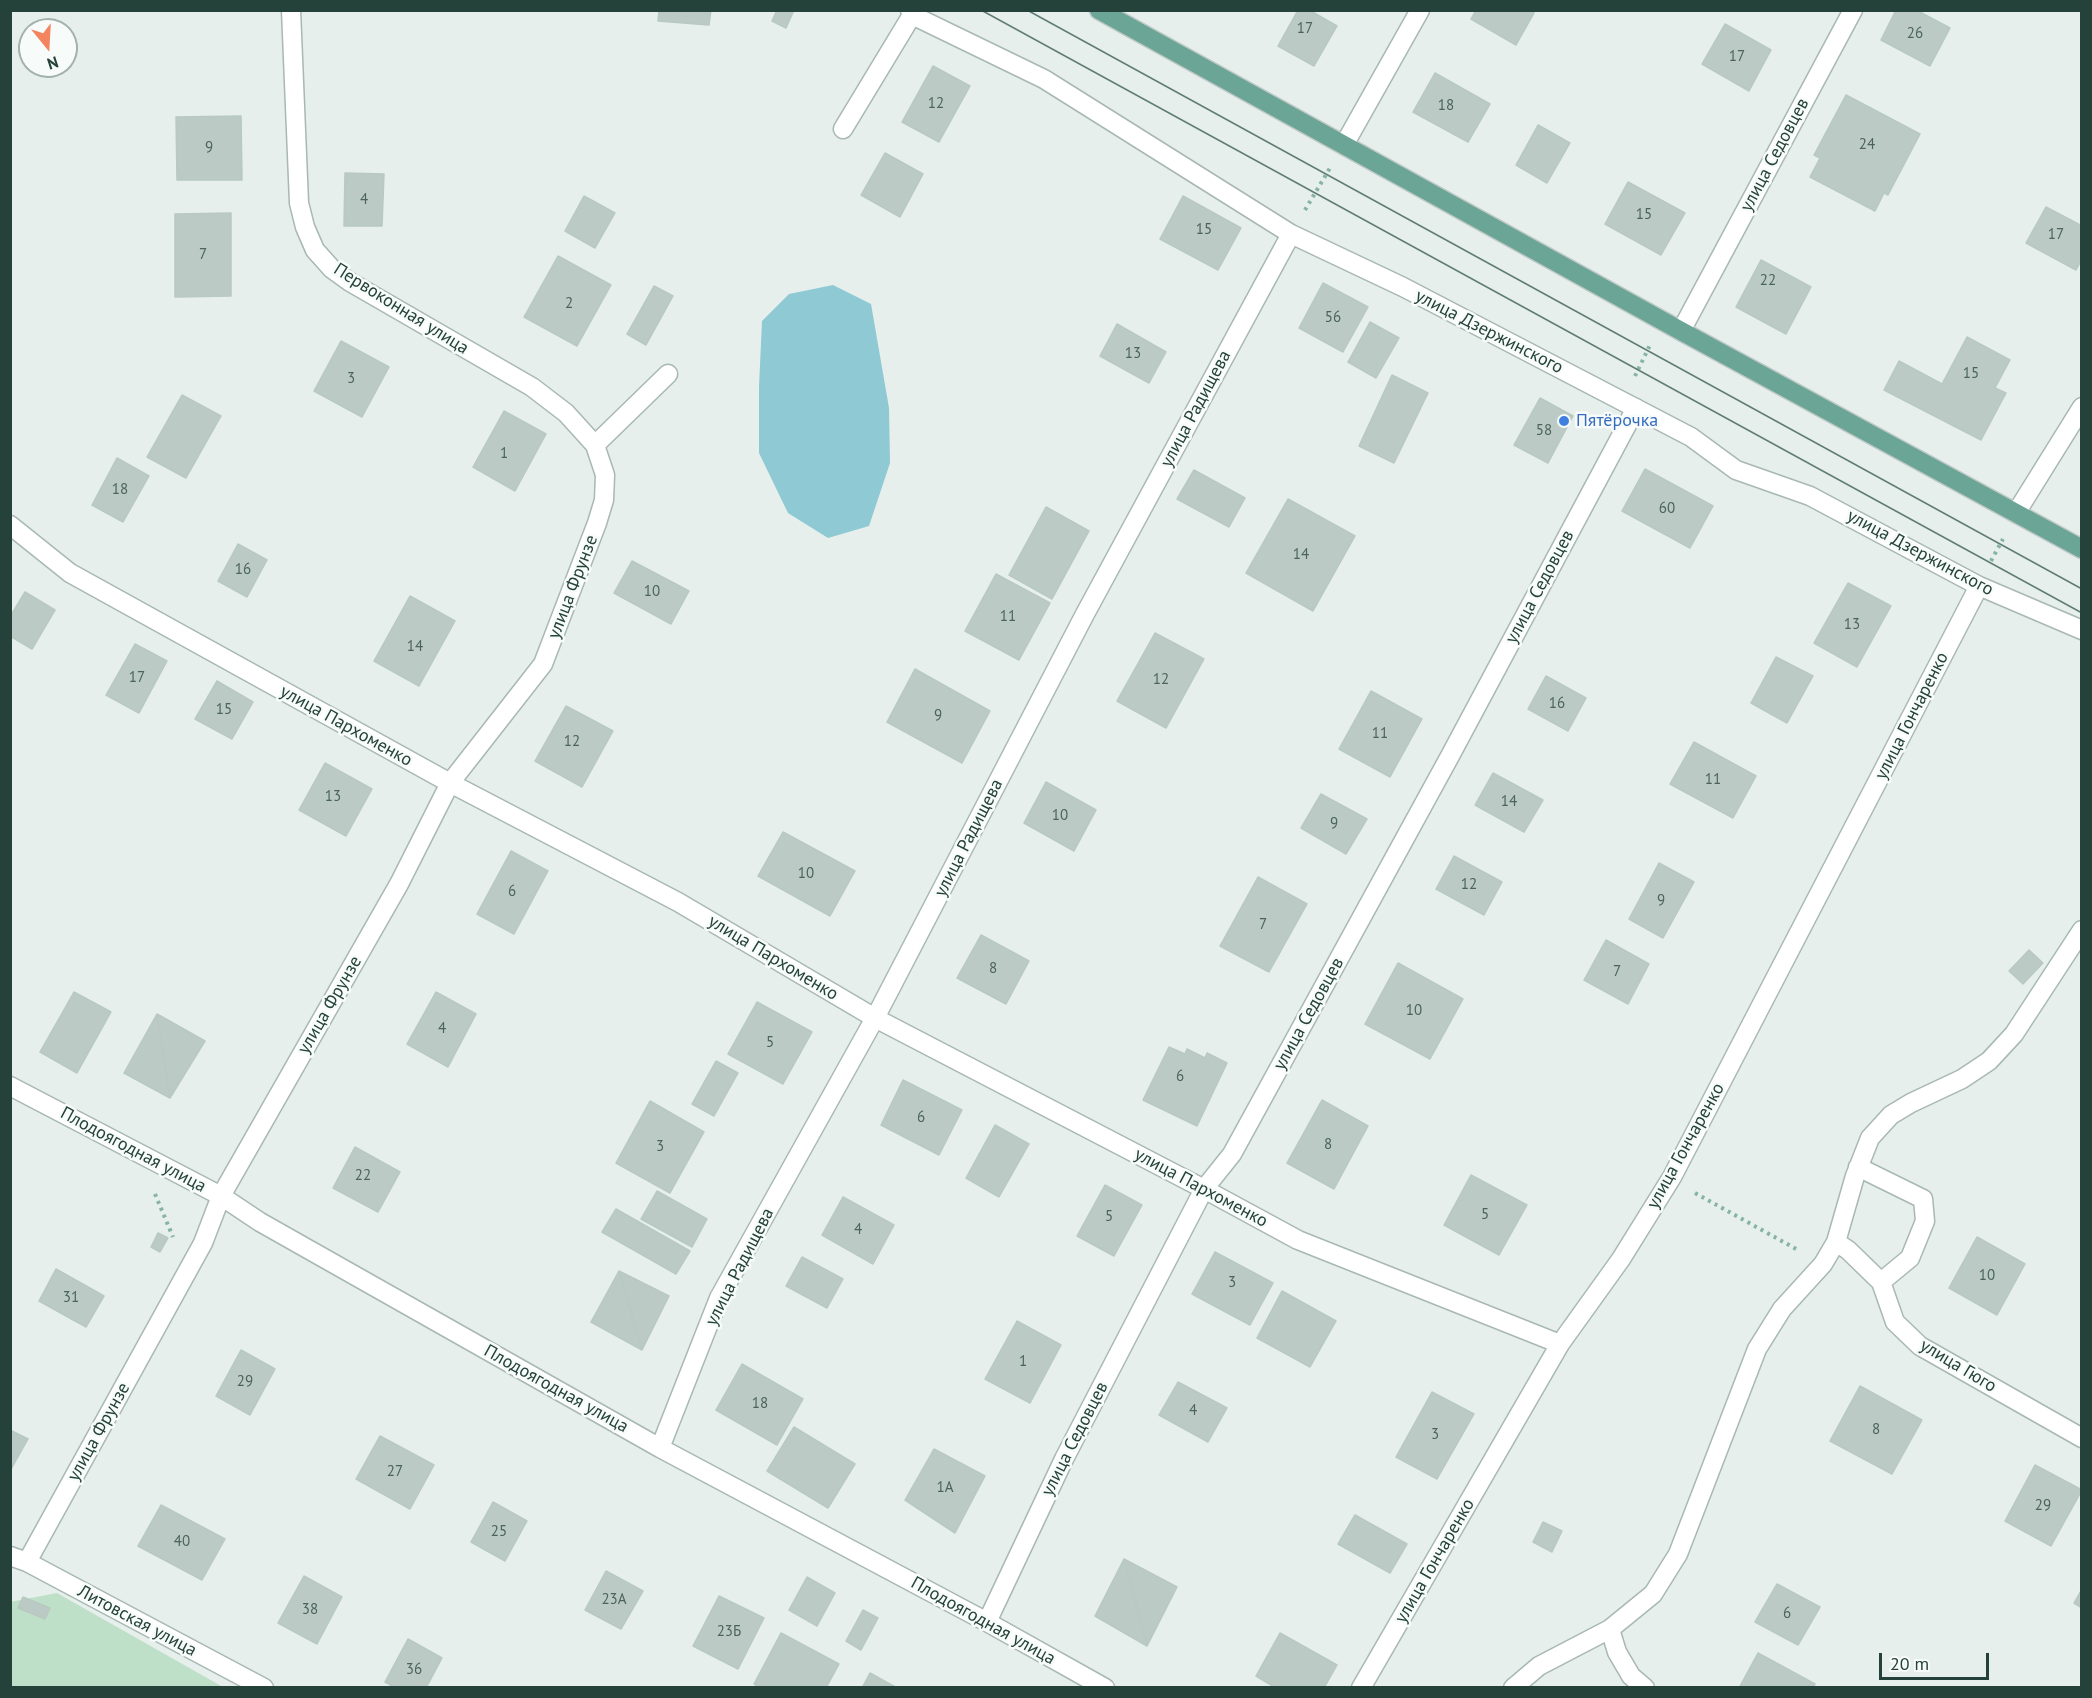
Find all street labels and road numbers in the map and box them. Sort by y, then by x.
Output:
street label: улица Седовцев [1736,95,1814,215]
street label: Первоконная улица [330,259,472,359]
street label: улица Дзержинского [1412,285,1566,379]
street label: улица Радищева [1156,347,1236,471]
street label: улица Дзержинского [1843,505,1997,601]
street label: улица Седовцев [1501,527,1579,647]
street label: улица Фрунзе [543,532,603,642]
street label: улица Гончаренко [1871,649,1953,783]
street label: улица Пархоменко [276,681,416,771]
street label: улица Радищева [930,776,1008,900]
street label: улица Пархоменко [704,911,842,1005]
street label: улица Фрунзе [293,952,367,1058]
street label: улица Седовцев [1269,954,1349,1074]
street label: улица Гончаренко [1643,1079,1729,1213]
street label: Плодоягодная улица [56,1102,210,1198]
street label: улица Пархоменко [1131,1144,1271,1232]
street label: улица Радищева [701,1205,779,1329]
street label: улица Гюго [1916,1335,2000,1397]
street label: Плодоягодная улица [480,1340,632,1438]
street label: улица Седовцев [1037,1378,1113,1500]
street label: улица Фрунзе [63,1379,135,1485]
street label: улица Гончаренко [1391,1495,1479,1627]
street label: Плодоягодная улица [907,1572,1059,1670]
street label: Литовская улица [74,1581,200,1661]

